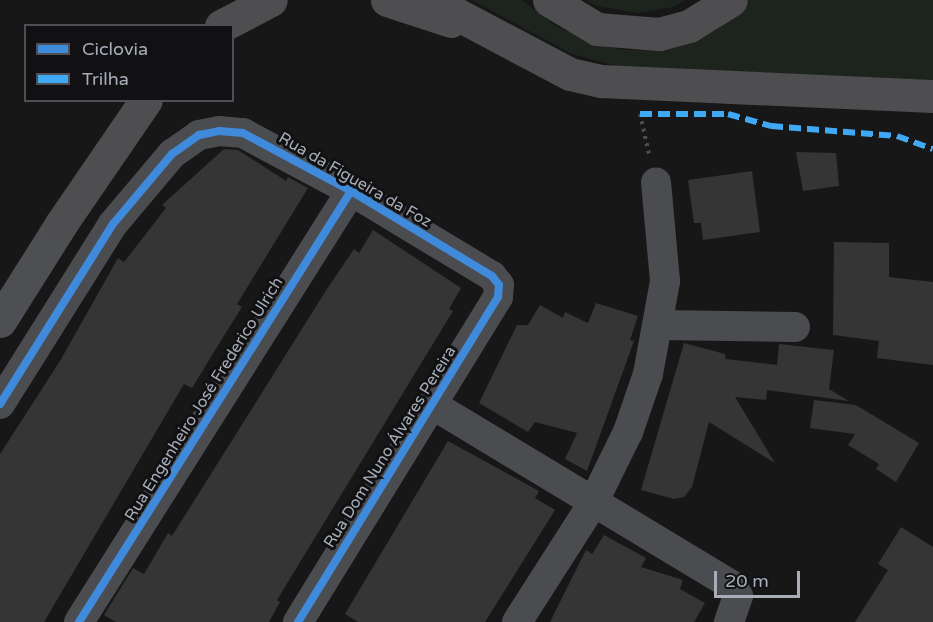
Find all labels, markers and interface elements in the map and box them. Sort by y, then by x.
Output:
legend [24,24,234,102]
text: Ciclovia [82,38,148,60]
text: Trilha [82,68,129,90]
street label: Rua da Figueira da Foz [275,128,435,232]
street label: Rua Engenheiro José Frederico Ulrich [121,274,287,524]
street label: Rua Dom Nuno Álvares Pereira [320,343,460,551]
scale bar [717,559,802,597]
text: 20 m [725,570,769,592]

